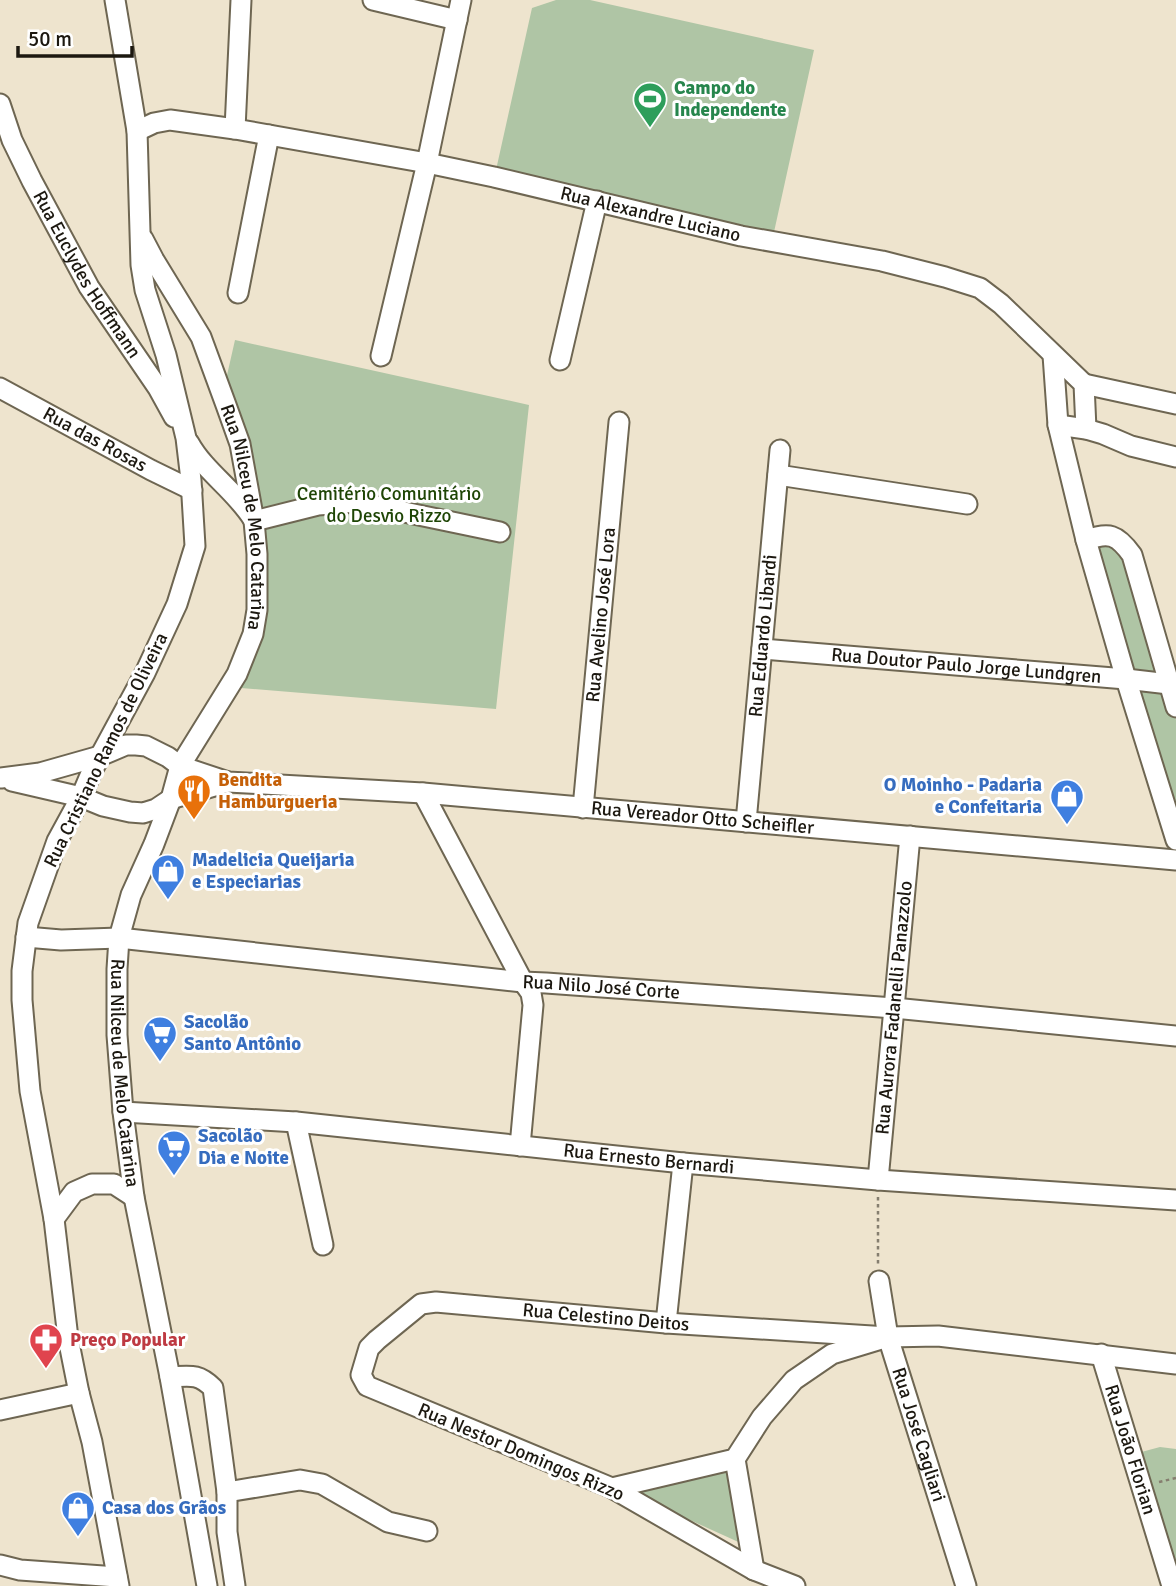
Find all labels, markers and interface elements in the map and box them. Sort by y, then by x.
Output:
scale bar [18,14,131,58]
text: 50 m [28,26,72,52]
place label: Campo do Independente [674,76,787,122]
sports icon: Campo do Independente [631,80,669,129]
street label: Rua Alexandre Luciano [558,181,743,248]
street label: Rua Euclydes Hoffmann [27,186,146,363]
street label: Rua Nilceu de Melo Catarina [215,401,269,632]
street label: Rua das Rosas [39,402,151,477]
park label: Cemitério Comunitário do Desvio Rizzo [297,482,481,528]
street label: Rua Avelino José Lora [581,526,621,704]
street label: Rua Eduardo Libardi [744,553,782,718]
street label: Rua Cristiano Ramos de Oliveira [39,629,173,871]
street label: Rua Doutor Paulo Jorge Lundgren [830,643,1102,689]
place label: Bendita Hamburgueria [218,768,338,814]
restaurant icon: Bendita Hamburgueria [175,772,213,821]
place label: O Moinho - Padaria e Confeitaria [884,773,1042,819]
shop icon: O Moinho - Padaria e Confeitaria [1048,777,1086,826]
street label: Rua Vereador Otto Scheifler [590,796,815,840]
place label: Madelicia Queijaria e Especiarias [192,848,355,894]
shop icon: Madelicia Queijaria e Especiarias [149,852,187,901]
street label: Rua Aurora Fadanelli Panazzolo [870,880,918,1136]
street label: Rua Nilceu de Melo Catarina [105,958,145,1189]
street label: Rua Nilo José Corte [522,970,681,1005]
place label: Sacolão Santo Antônio [184,1010,301,1056]
supermarket icon: Sacolão Santo Antônio [141,1014,179,1063]
place label: Sacolão Dia e Noite [198,1124,289,1170]
supermarket icon: Sacolão Dia e Noite [155,1128,193,1177]
street label: Rua Ernesto Bernardi [562,1138,735,1179]
street label: Rua Celestino Deitos [522,1298,690,1336]
pharmacy icon: Preço Popular [27,1321,65,1370]
place label: Preço Popular [70,1328,186,1352]
street label: Rua José Cagliari [886,1364,951,1505]
street label: Rua João Florian [1099,1382,1161,1518]
street label: Rua Nestor Domingos Rizzo [414,1398,628,1506]
shop icon: Casa dos Grãos [59,1489,97,1538]
place label: Casa dos Grãos [102,1496,226,1520]

